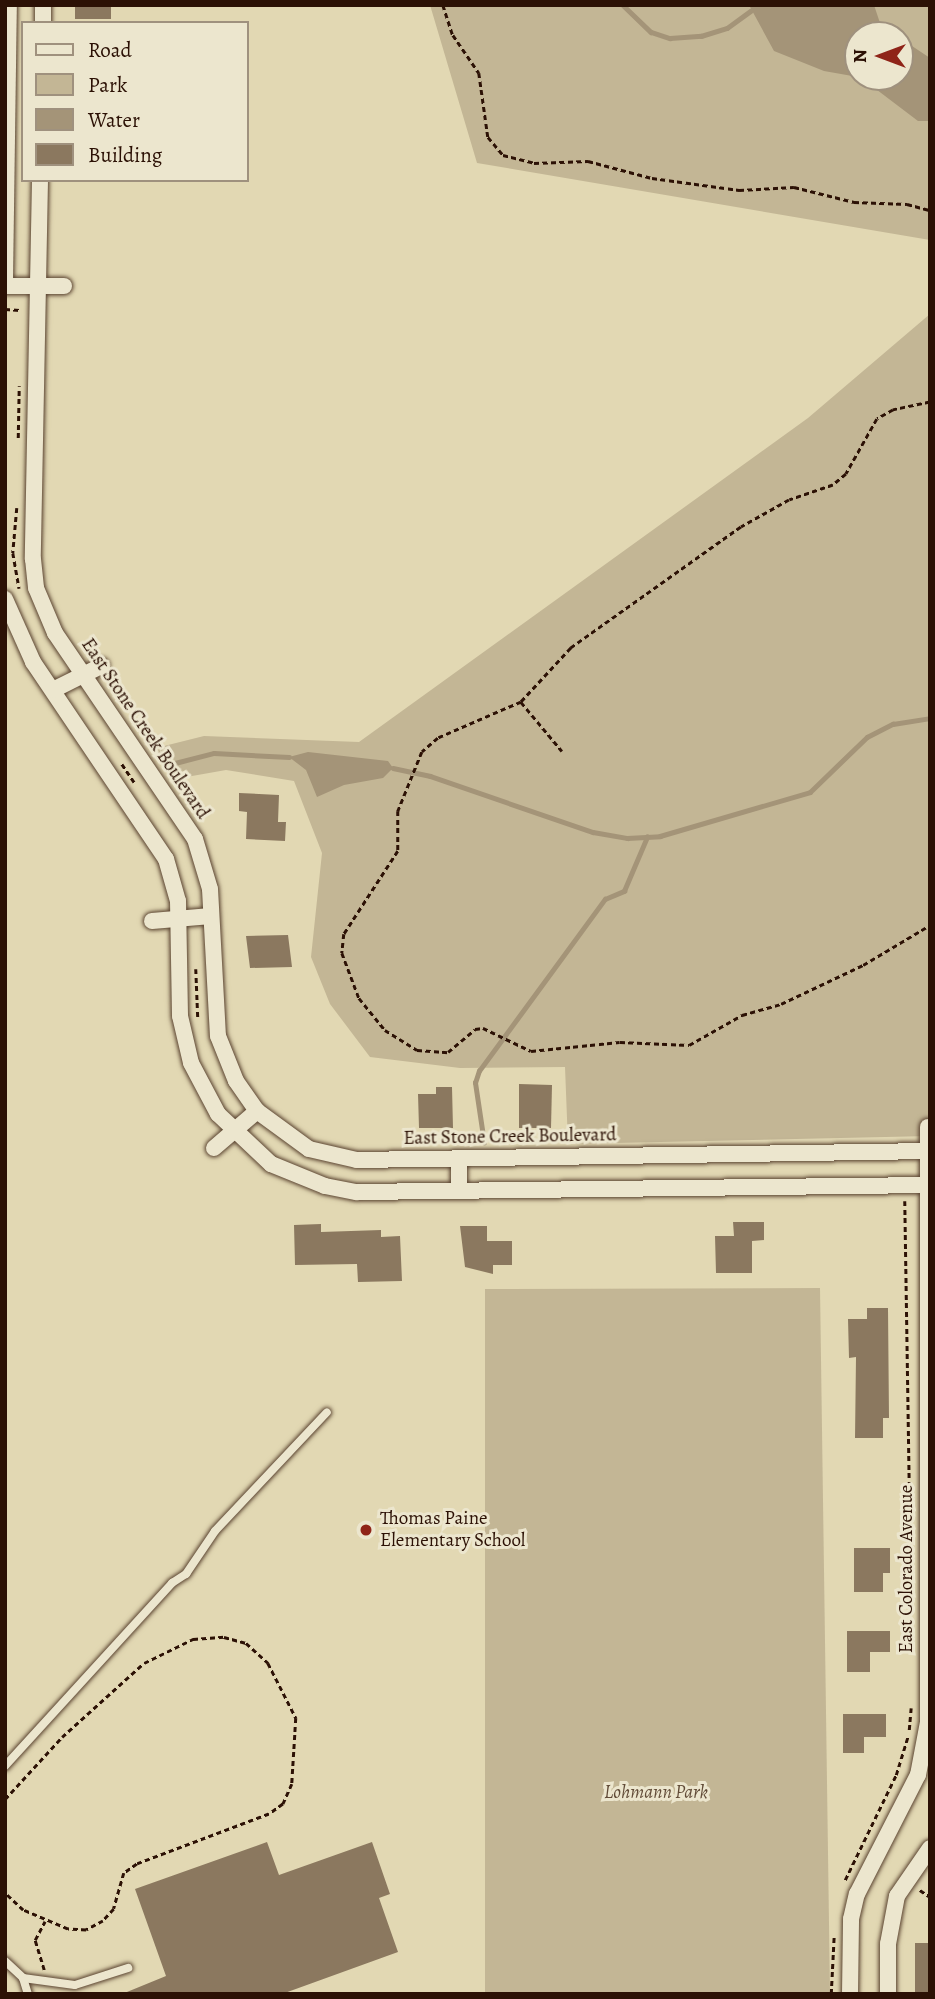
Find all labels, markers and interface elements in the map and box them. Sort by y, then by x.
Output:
legend [21,21,248,182]
north arrow [844,21,914,91]
text: Road [88,36,132,64]
text: N [847,49,873,63]
text: Park [88,71,127,99]
text: Water [88,106,140,134]
text: Building [88,141,162,169]
street label: East Stone Creek Boulevard [76,634,214,824]
street label: East Stone Creek Boulevard [403,1124,617,1150]
street label: East Colorado Avenue [896,1485,918,1653]
place label: Thomas Paine Elementary School [380,1508,525,1552]
marker: Thomas Paine Elementary School [358,1522,374,1538]
park label: Lohmann Park [604,1782,708,1804]

